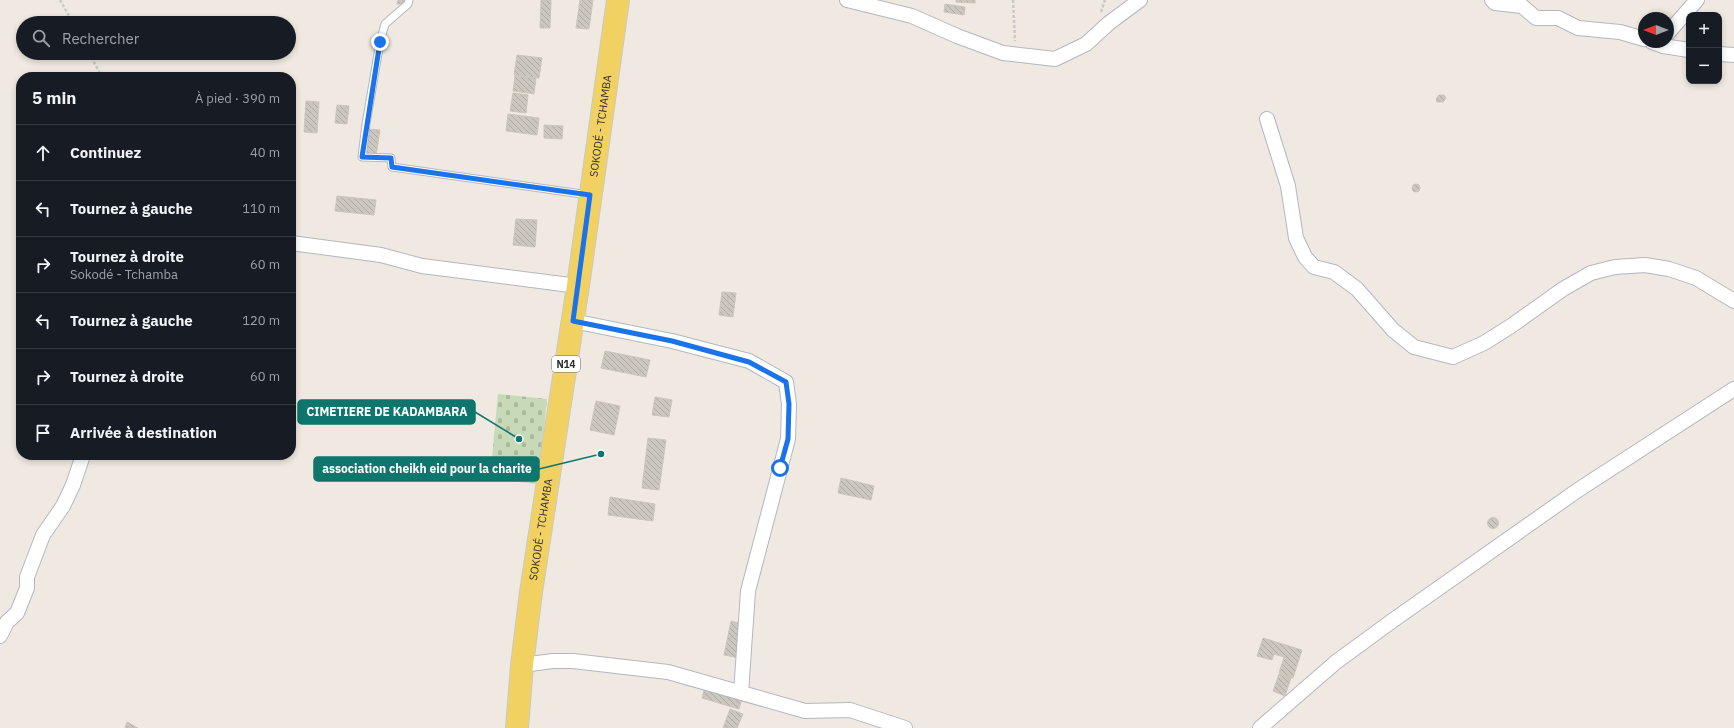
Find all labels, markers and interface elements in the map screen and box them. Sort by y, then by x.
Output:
north arrow [1638,12,1674,48]
map controls [1686,12,1722,84]
button: + [1686,12,1722,48]
search box [16,16,296,60]
icon: search [30,27,52,49]
text: Rechercher [62,29,139,48]
route end [371,33,389,51]
button: − [1686,48,1722,84]
street label: SOKODÉ - TCHAMBA [586,74,614,178]
text: 5 min [32,87,76,109]
text: À pied · 390 m [195,90,280,107]
icon: ahead [32,142,54,164]
text: Continuez [70,143,141,162]
text: 40 m [250,144,280,161]
icon: left [32,198,54,220]
text: Tournez à gauche [70,199,193,218]
text: 110 m [242,200,280,217]
text: Tournez à droite [70,247,184,266]
icon: right [32,254,54,276]
text: 60 m [250,256,280,273]
text: Sokodé - Tchamba [70,266,178,283]
icon: left [32,310,54,332]
text: Tournez à gauche [70,311,193,330]
text: 120 m [242,312,280,329]
road number: N14 [552,356,580,372]
icon: right [32,366,54,388]
text: Tournez à droite [70,367,184,386]
text: 60 m [250,368,280,385]
callout: CIMETIERE DE KADAMBARA [298,400,475,424]
text: CIMETIERE DE KADAMBARA [306,404,468,419]
icon: arrive [32,422,54,444]
text: Arrivée à destination [70,423,217,442]
callout: association cheikh eid pour la charite [314,457,539,481]
route start [771,459,789,477]
text: association cheikh eid pour la charite [322,461,532,476]
street label: SOKODÉ - TCHAMBA [526,478,555,581]

